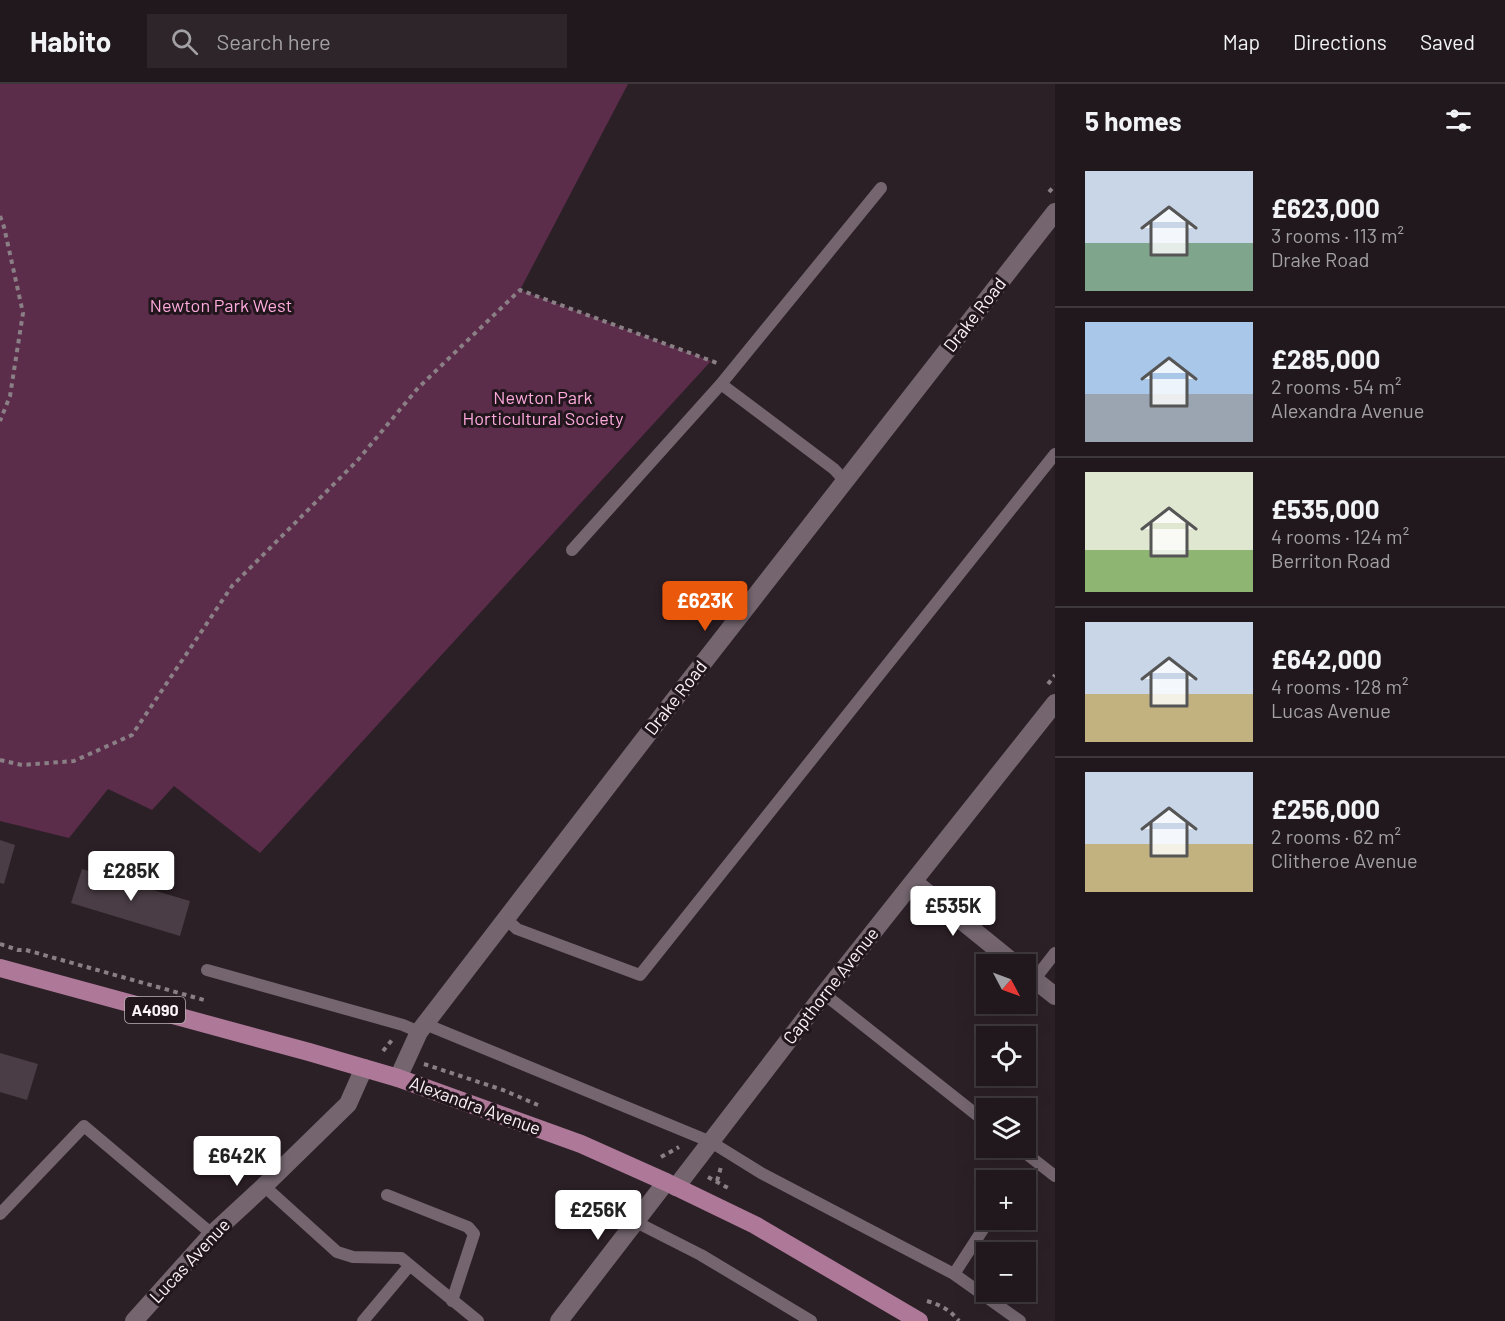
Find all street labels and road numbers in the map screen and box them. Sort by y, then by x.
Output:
street label: Drake Road [938,273,1010,356]
street label: Drake Road [639,656,711,739]
street label: Capthorne Avenue [778,923,883,1048]
road number: A4090 [125,997,185,1023]
street label: Alexandra Avenue [407,1071,544,1139]
street label: Lucas Avenue [144,1213,234,1307]

